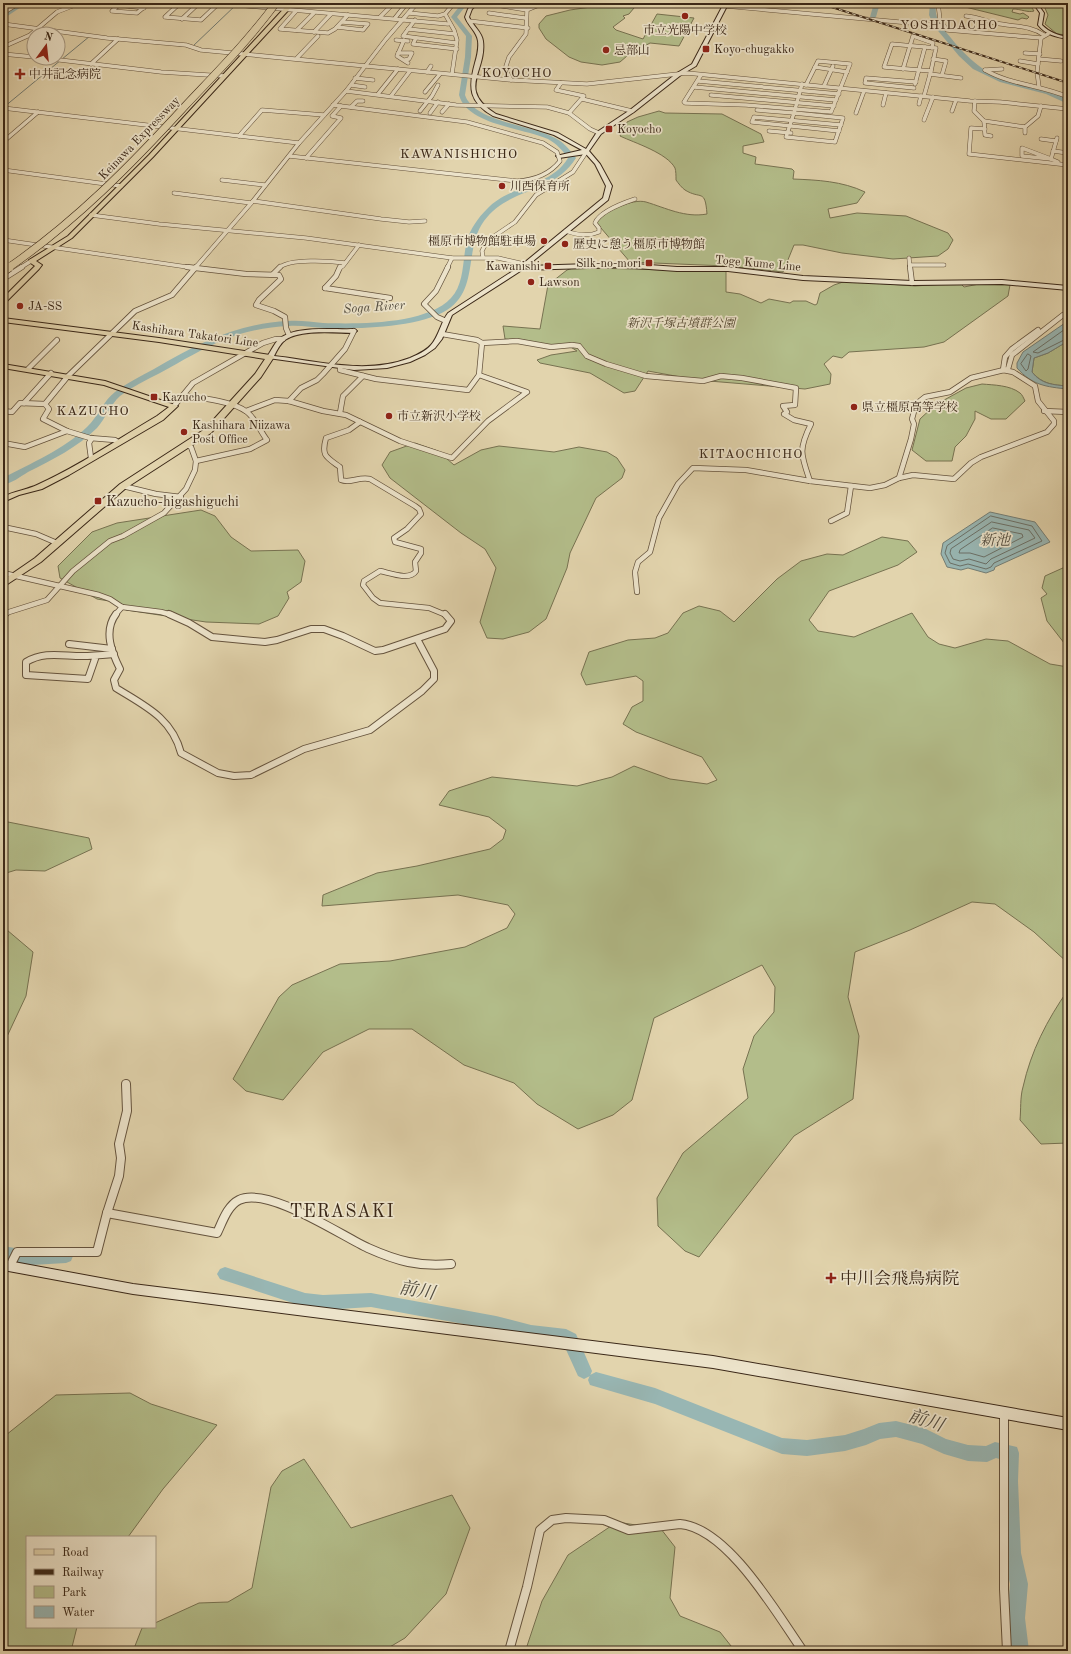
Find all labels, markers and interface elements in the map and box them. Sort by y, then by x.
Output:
marker: 市立光陽中学校 [680,11,690,21]
district label: YOSHIDACHO [900,19,998,32]
place label: 市立光陽中学校 [643,23,727,37]
north arrow [26,26,66,66]
text: N [43,31,54,44]
place label: 忌部山 [614,43,650,57]
marker: Koyo-chugakko [701,44,711,54]
place label: Koyo-chugakko [714,44,794,56]
marker: 忌部山 [601,45,611,55]
place label: 中井記念病院 [29,67,101,81]
district label: KOYOCHO [482,67,552,80]
marker: 中井記念病院 [14,68,26,80]
street label: Keinawa Expressway [97,94,183,183]
marker: Koyocho [604,124,614,134]
place label: Koyocho [617,124,662,136]
district label: KAWANISHICHO [400,148,518,161]
place label: 川西保育所 [510,179,570,193]
marker: 川西保育所 [497,181,507,191]
place label: 橿原市博物館駐車場 [428,234,536,248]
marker: 橿原市博物館駐車場 [539,236,549,246]
place label: 歴史に憩う橿原市博物館 [573,237,705,251]
marker: 歴史に憩う橿原市博物館 [560,239,570,249]
street label: Toge Kume Line [714,254,802,274]
place label: Silk-no-mori [576,258,641,270]
marker: Silk-no-mori [644,258,654,268]
place label: Kawanishi [486,261,540,273]
marker: Kawanishi [543,261,553,271]
marker: Lawson [526,277,536,287]
place label: Lawson [539,277,580,289]
water label: Soga River [343,299,406,316]
marker: JA-SS [15,301,25,311]
place label: JA-SS [28,301,62,313]
park label: 新沢千塚古墳群公園 [627,316,737,330]
street label: Kashihara Takatori Line [131,320,259,350]
marker: Kazucho [149,392,159,402]
place label: Kazucho [162,392,206,404]
place label: 県立橿原高等学校 [862,400,958,414]
marker: 県立橿原高等学校 [849,402,859,412]
district label: KAZUCHO [56,405,130,418]
place label: 市立新沢小学校 [397,409,481,423]
marker: 市立新沢小学校 [384,411,394,421]
place label: Kashihara Niizawa Post Office [192,420,290,446]
marker: Kashihara Niizawa Post Office [179,427,189,437]
district label: KITAOCHICHO [699,448,803,461]
place label: Kazucho-higashiguchi [106,495,239,509]
marker: Kazucho-higashiguchi [93,496,103,506]
water label: 新池 [980,532,1012,549]
district label: TERASAKI [289,1203,395,1221]
place label: 中川会飛鳥病院 [840,1269,959,1288]
marker: 中川会飛鳥病院 [825,1272,837,1284]
water label: 前川 [398,1277,438,1303]
water label: 前川 [906,1405,948,1436]
legend [26,1536,156,1628]
text: Road [62,1547,89,1559]
text: Railway [62,1567,105,1579]
text: Park [62,1587,87,1599]
text: Water [62,1607,95,1619]

